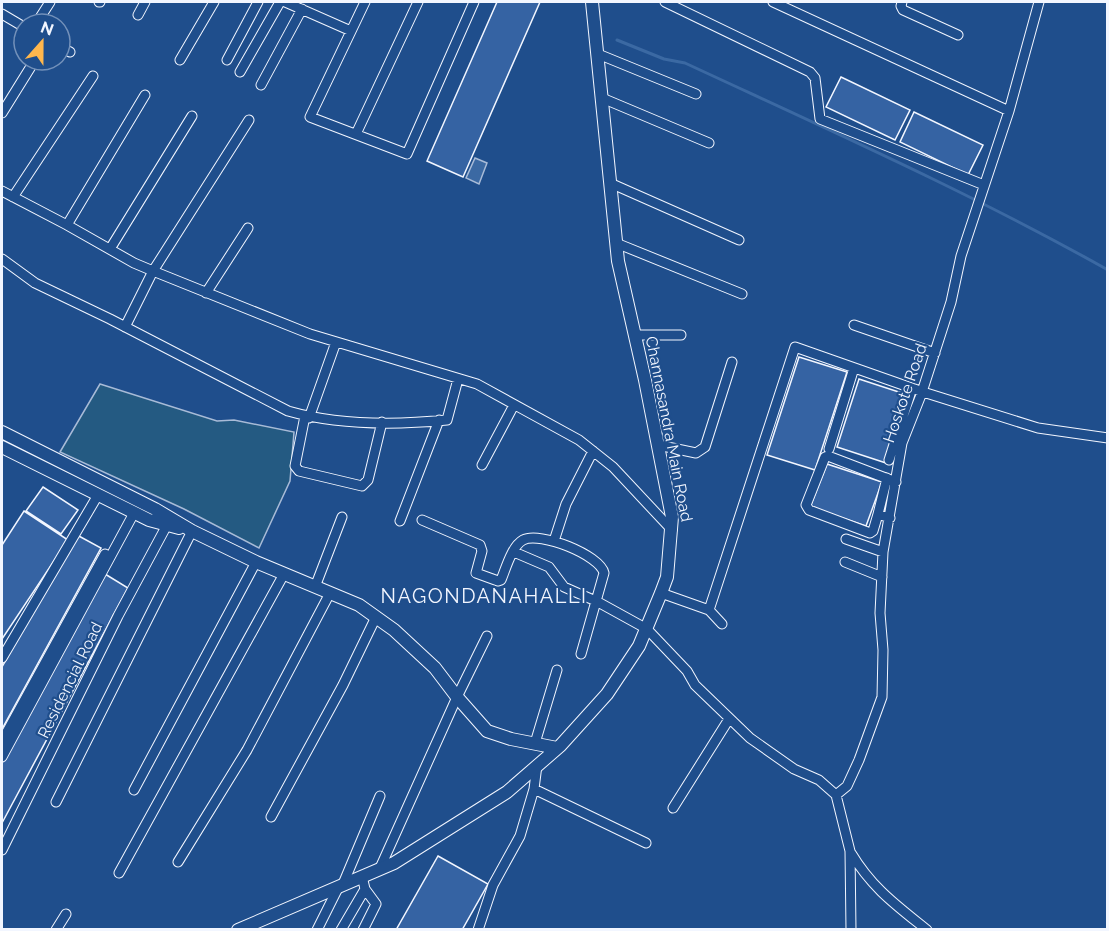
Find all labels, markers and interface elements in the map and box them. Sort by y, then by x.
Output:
north arrow [12,12,72,72]
text: N [38,17,56,40]
street label: Channasandra Main Road [642,335,696,523]
street label: Hoskote Road [879,341,931,445]
district label: NAGONDANAHALLI [380,584,588,608]
street label: Residencial Road [34,619,106,741]

